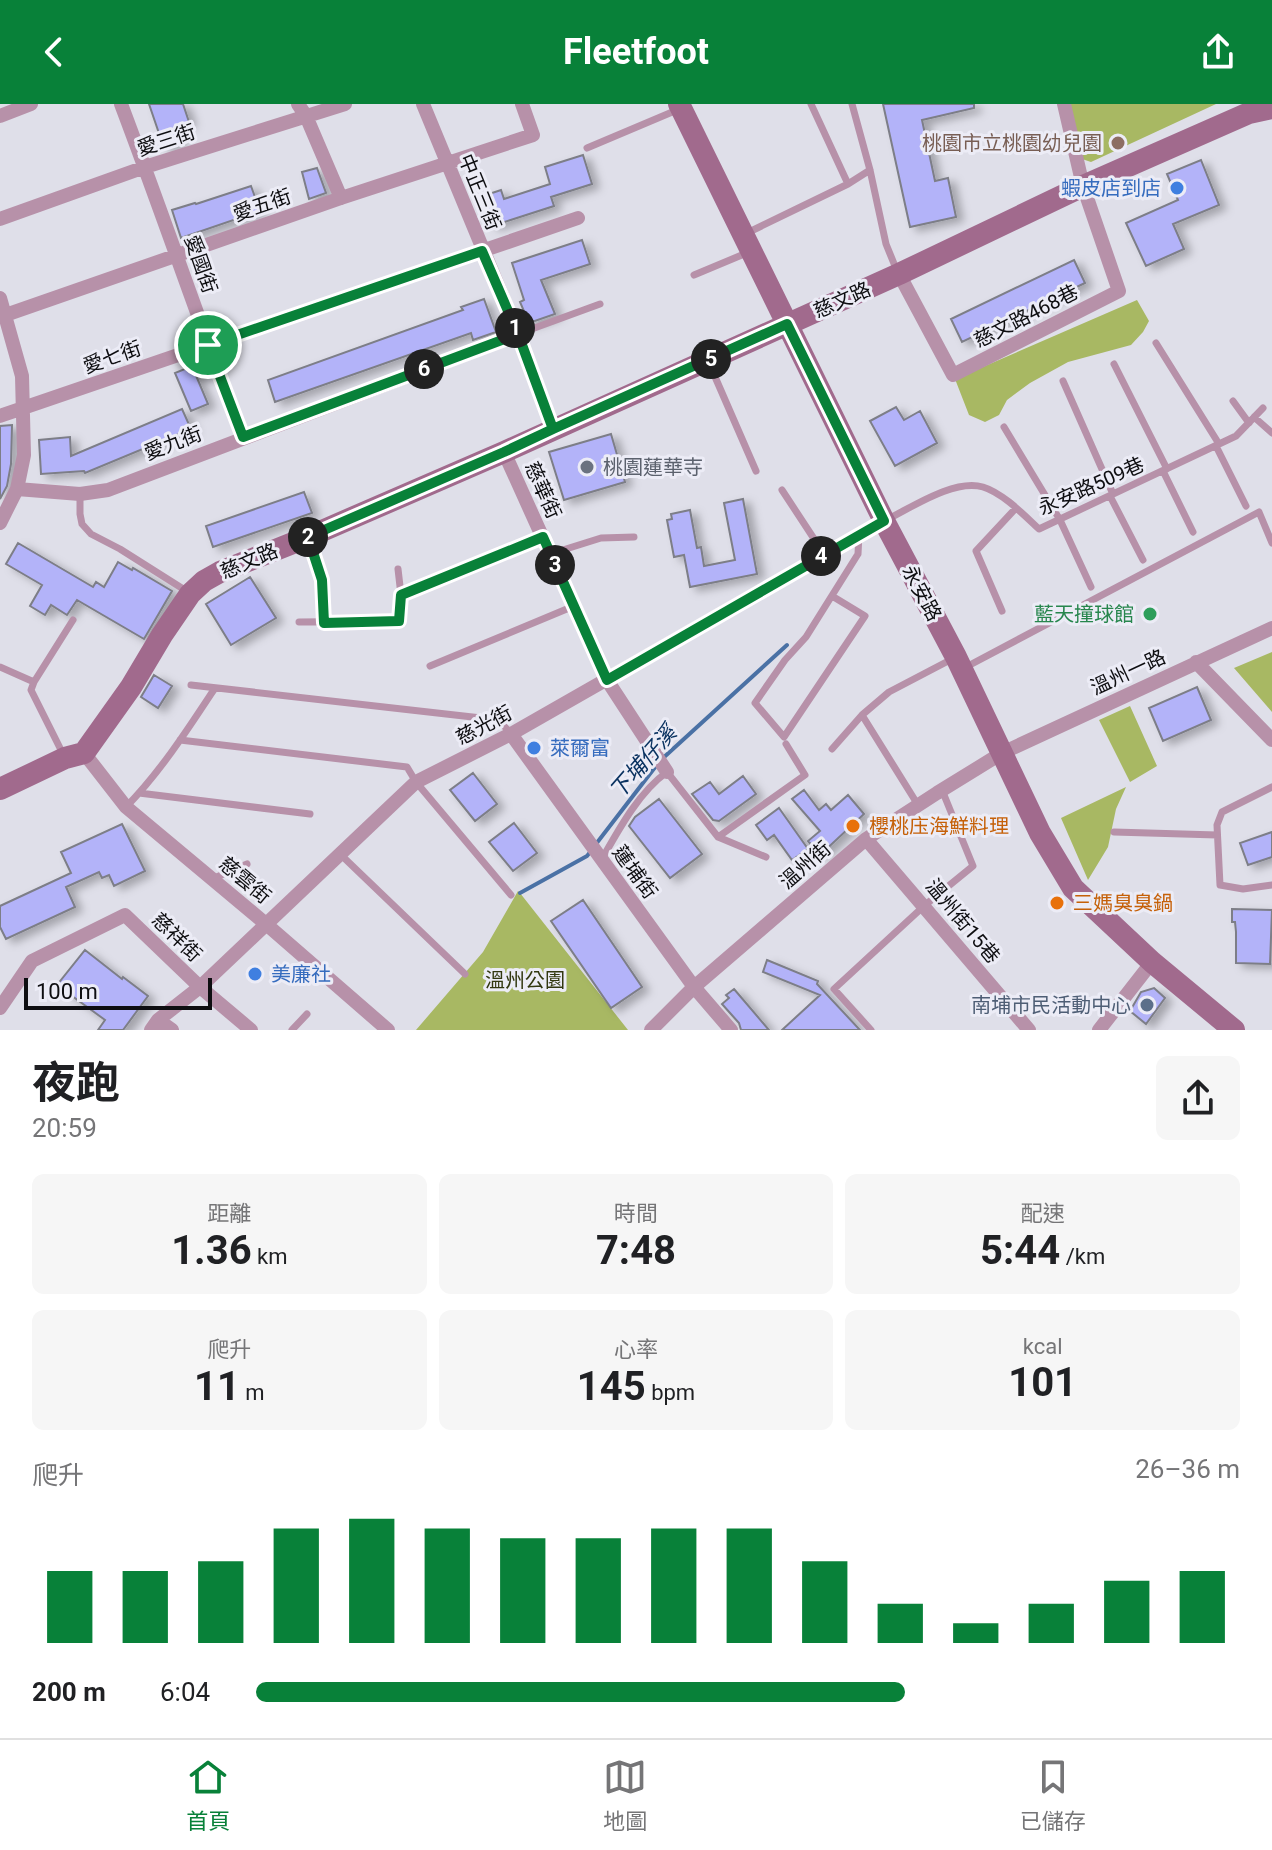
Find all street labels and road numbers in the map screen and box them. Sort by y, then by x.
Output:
street label: 愛三街 [134,119,198,161]
street label: 中正三街 [454,150,506,234]
street label: 愛五街 [230,184,294,226]
street label: 愛國街 [180,232,222,296]
street label: 慈文路 [810,277,874,323]
street label: 慈文路468巷 [970,279,1082,353]
street label: 愛七街 [80,336,144,378]
street label: 愛九街 [141,421,205,465]
street label: 永安路509巷 [1034,452,1148,520]
street label: 慈華街 [520,458,566,522]
street label: 慈文路 [217,538,281,584]
street label: 永安路 [897,561,947,625]
street label: 溫州一路 [1087,644,1169,700]
street label: 慈光街 [452,700,516,750]
street label: 溫州街 [774,836,836,894]
street label: 蓮埔街 [608,841,662,903]
street label: 慈雲街 [214,852,276,908]
street label: 溫州街15巷 [921,874,1005,968]
street label: 慈祥街 [147,908,207,966]

